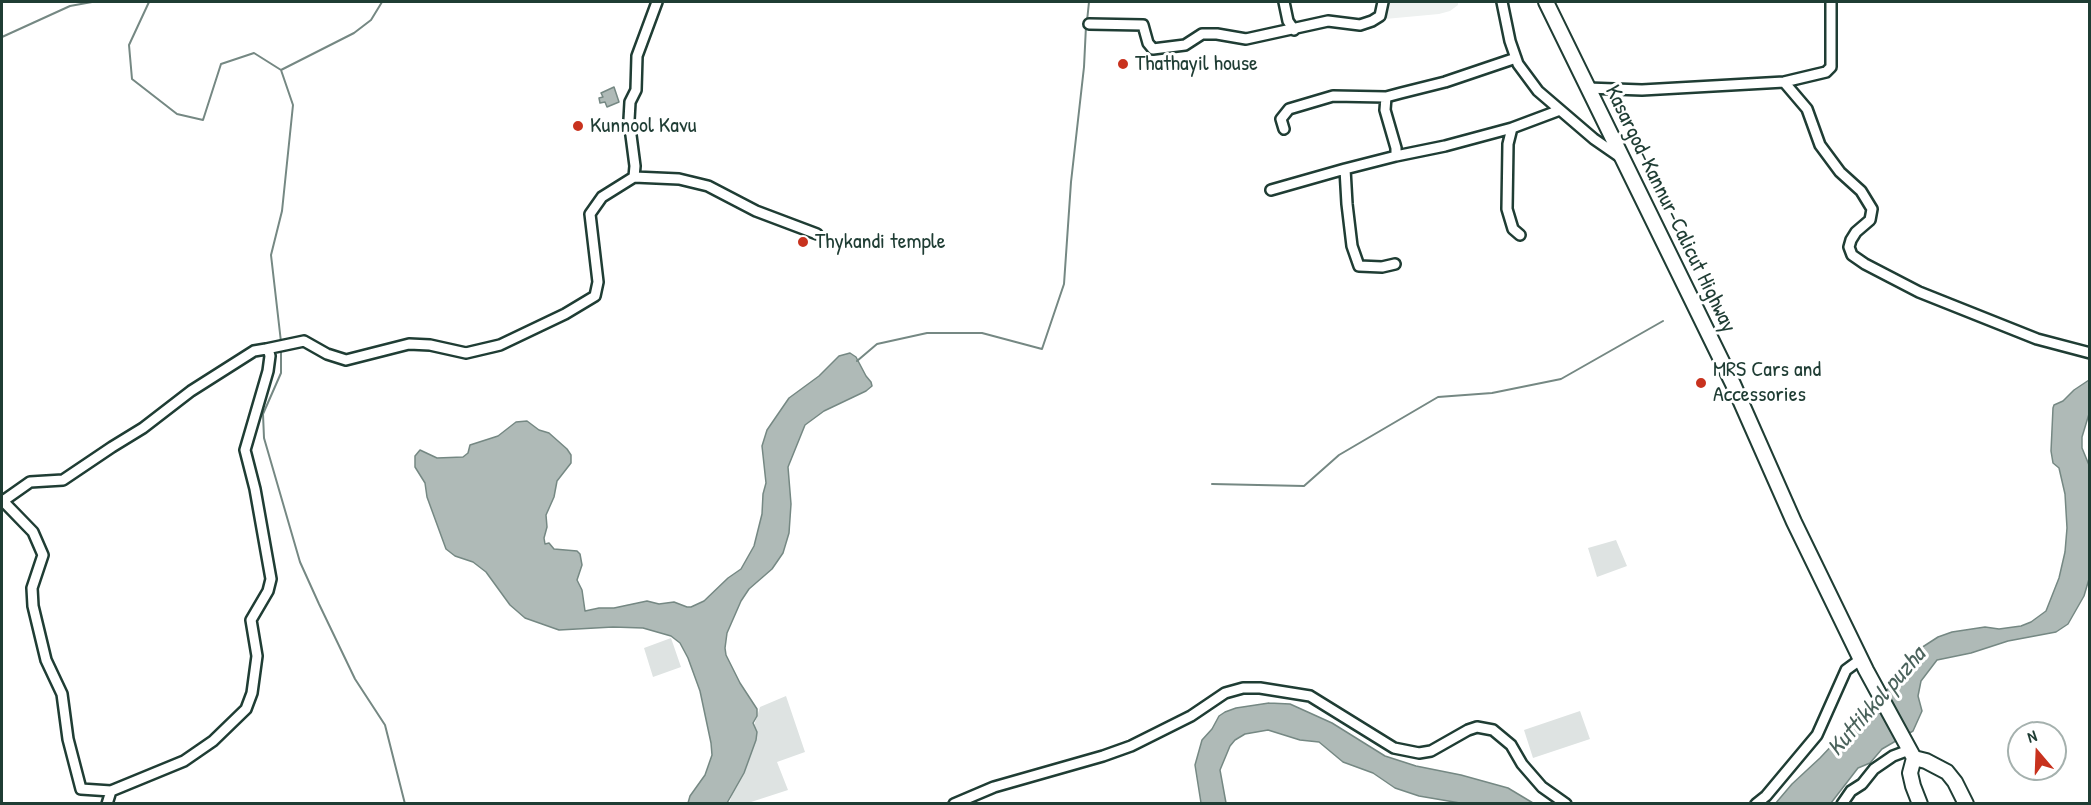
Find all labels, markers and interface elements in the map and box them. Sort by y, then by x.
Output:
place label: Thathayil house [1135,51,1258,77]
marker: Thathayil house [1116,57,1130,71]
street label: Kasargod-Kannur-Calicut Highway [1599,81,1741,337]
place label: Kunnool Kavu [590,113,697,139]
marker: Kunnool Kavu [571,119,585,133]
place label: Thykandi temple [815,229,945,255]
marker: Thykandi temple [796,235,810,249]
place label: MRS Cars and Accessories [1713,357,1821,408]
marker: MRS Cars and Accessories [1694,376,1708,390]
water label: Kuttikkol puzha [1822,642,1932,762]
north arrow [2007,721,2067,781]
text: N [2024,724,2039,748]

